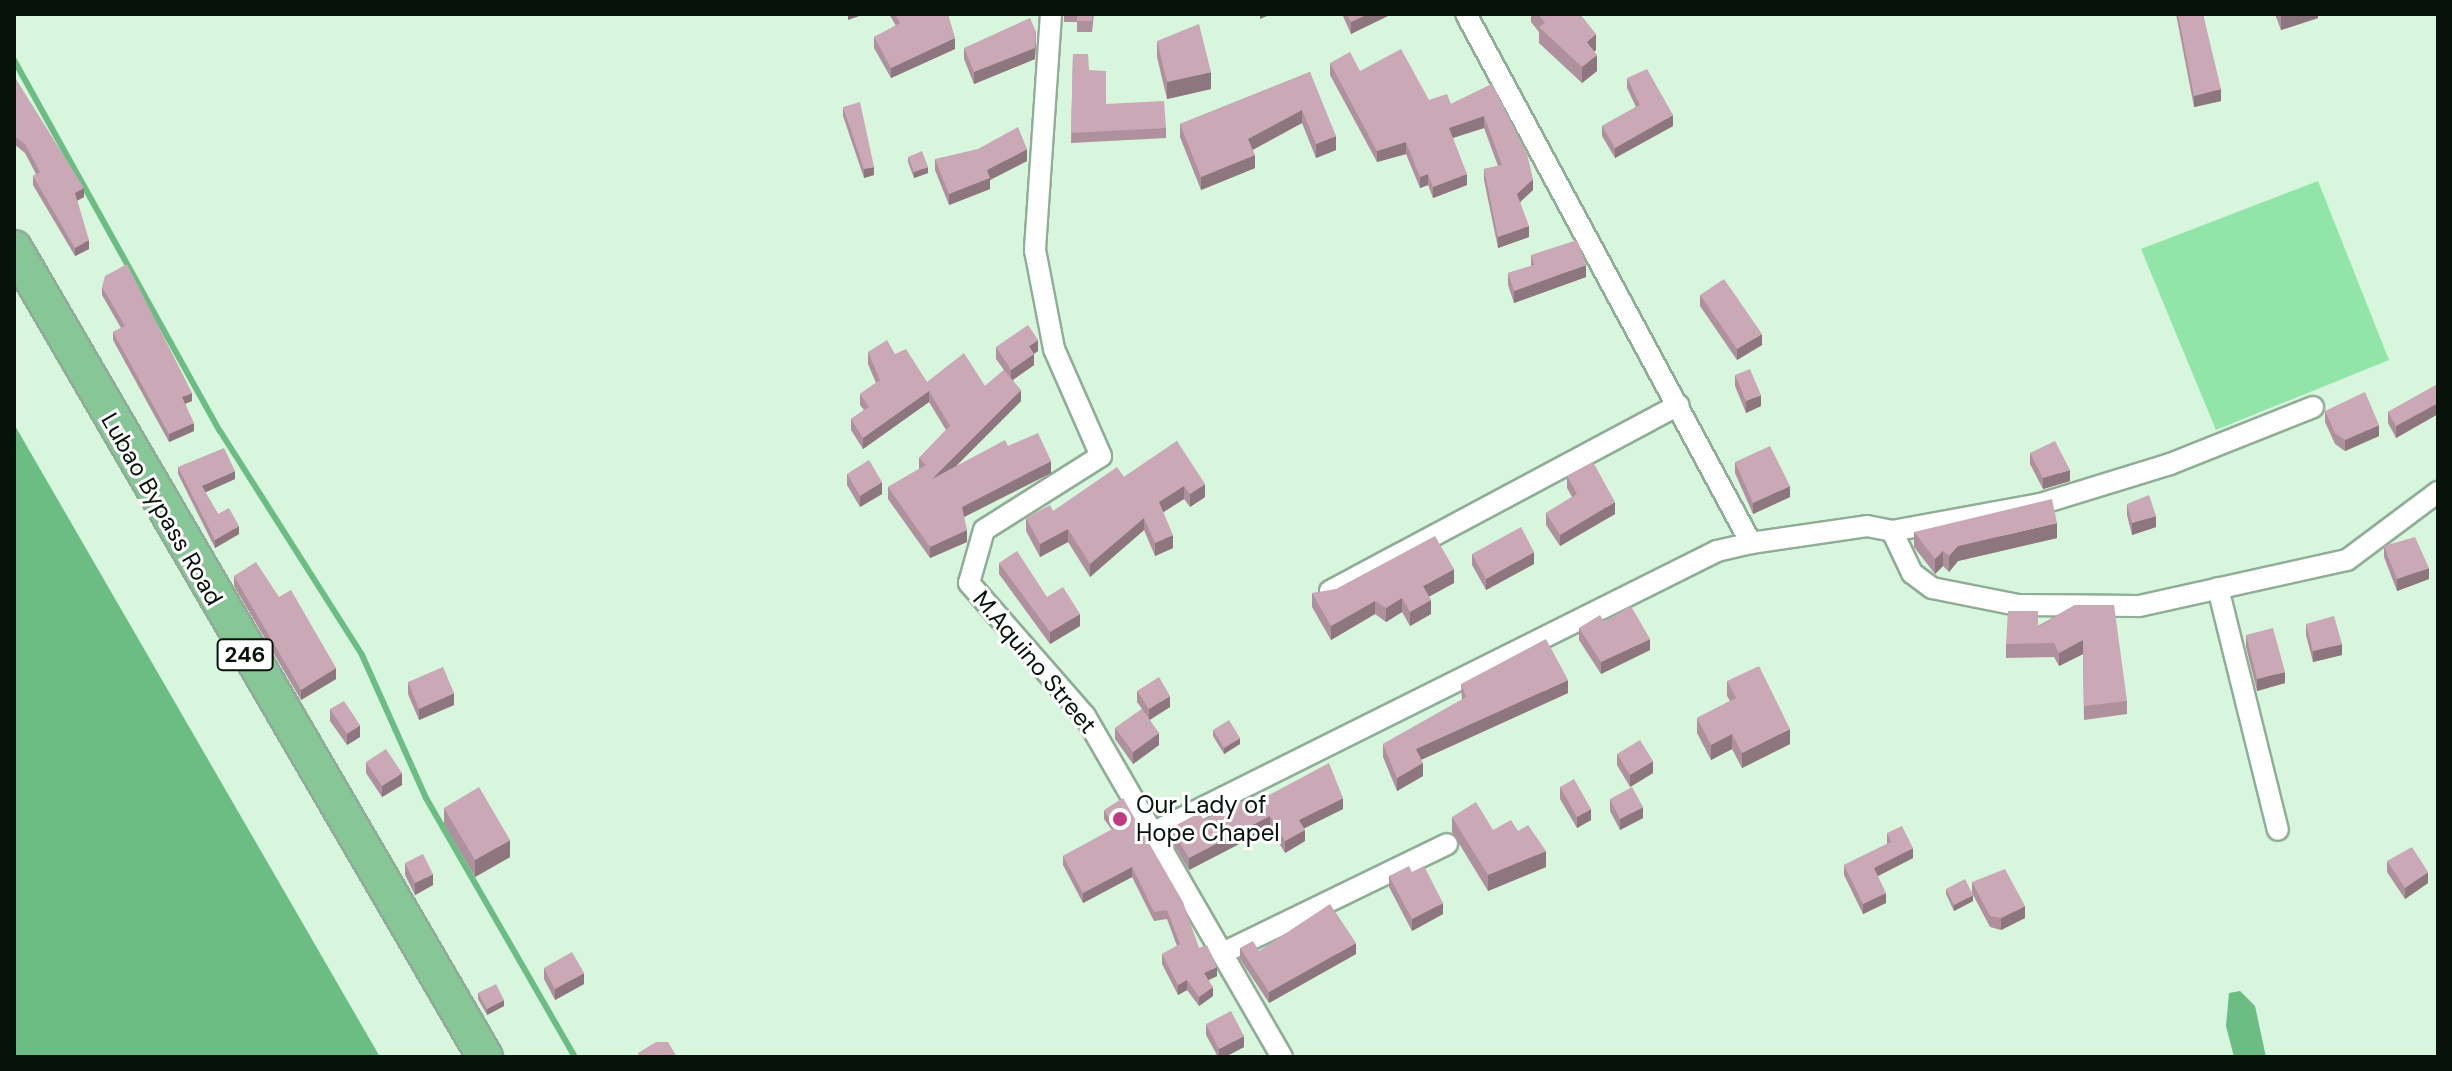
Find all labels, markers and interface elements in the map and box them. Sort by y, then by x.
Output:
street label: Lubao Bypass Road [95,408,229,610]
street label: M.Aquino Street [967,585,1103,739]
road number: 246 [215,637,275,673]
place label: Our Lady of Hope Chapel [1136,791,1280,847]
marker: Our Lady of Hope Chapel [1111,810,1129,828]

